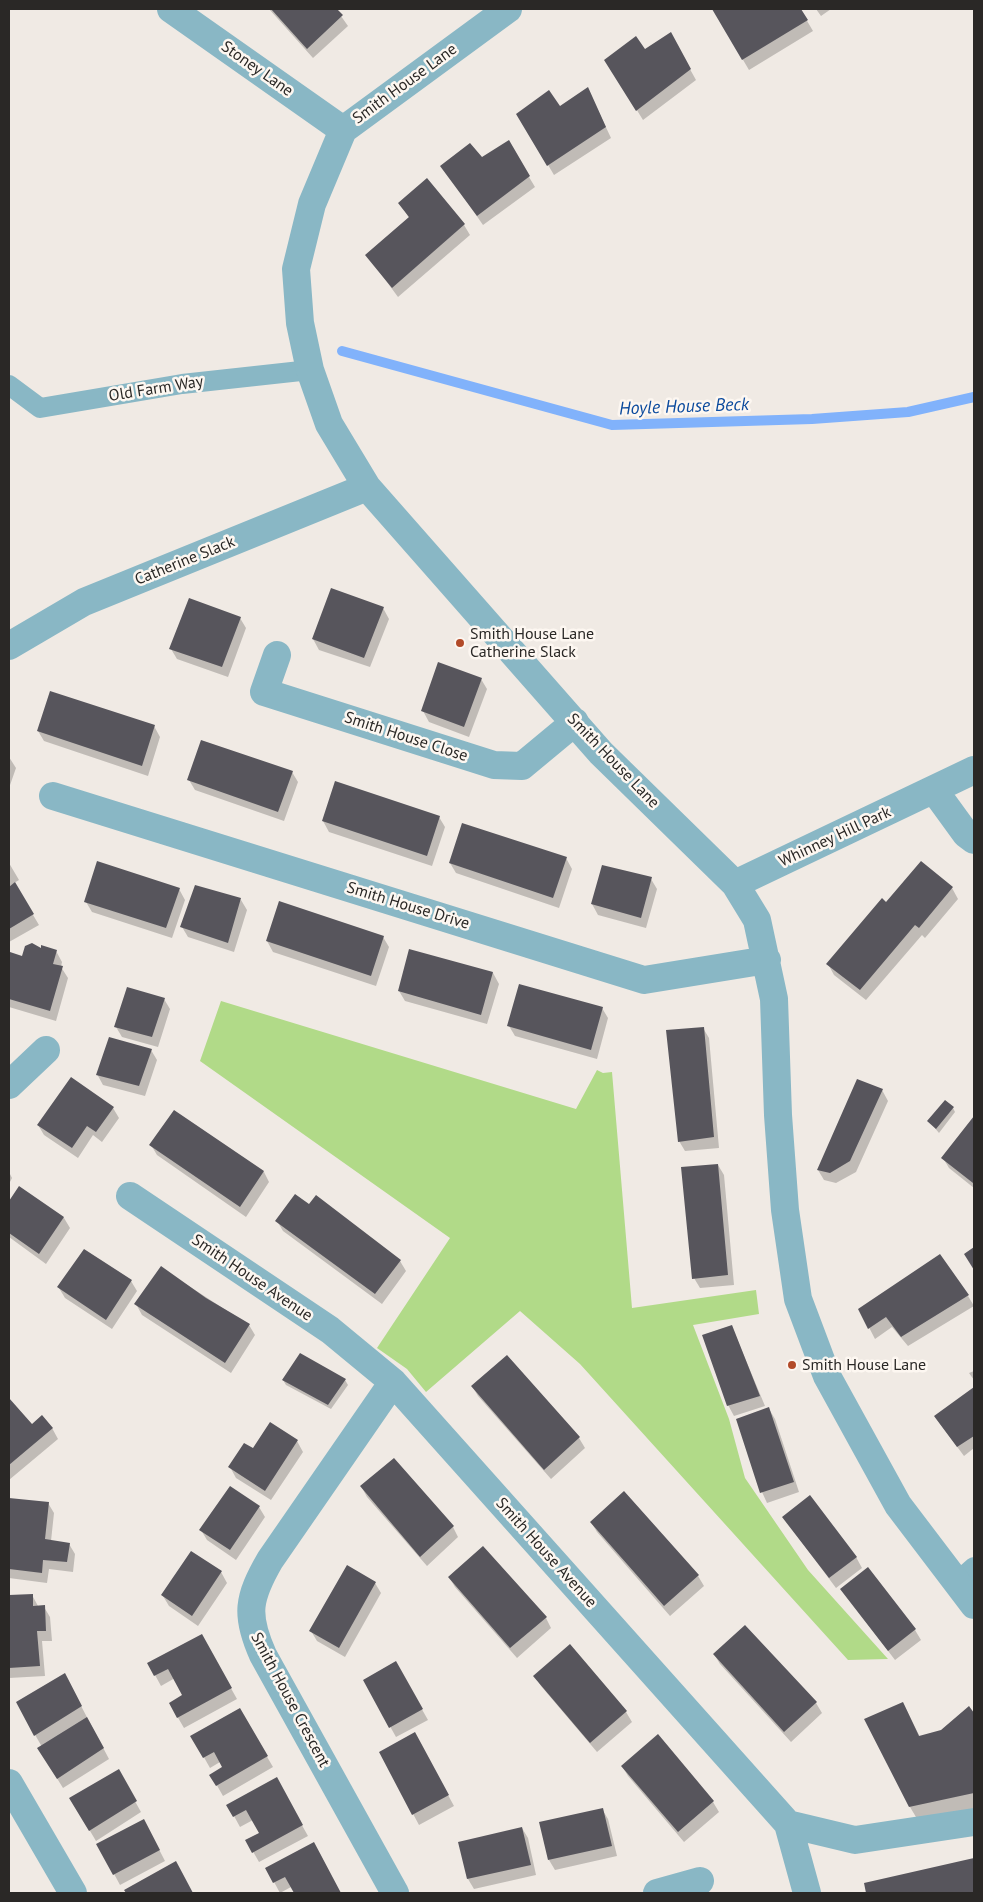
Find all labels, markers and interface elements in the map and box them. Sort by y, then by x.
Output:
street label: Stoney Lane [217,37,297,101]
street label: Smith House Lane [349,40,461,128]
street label: Old Farm Way [107,372,205,406]
water label: Hoyle House Beck [619,394,749,420]
street label: Catherine Slack [132,532,238,590]
place label: Smith House Lane Catherine Slack [470,624,594,662]
marker: Smith House Lane Catherine Slack [454,637,466,649]
street label: Smith House Close [342,708,470,766]
street label: Smith House Lane [563,710,663,812]
street label: Whinney Hill Park [776,803,894,871]
street label: Smith House Drive [344,878,472,934]
street label: Smith House Avenue [188,1231,316,1325]
place label: Smith House Lane [802,1355,926,1375]
marker: Smith House Lane [786,1359,798,1371]
street label: Smith House Avenue [492,1494,600,1612]
street label: Smith House Crescent [246,1629,334,1771]

